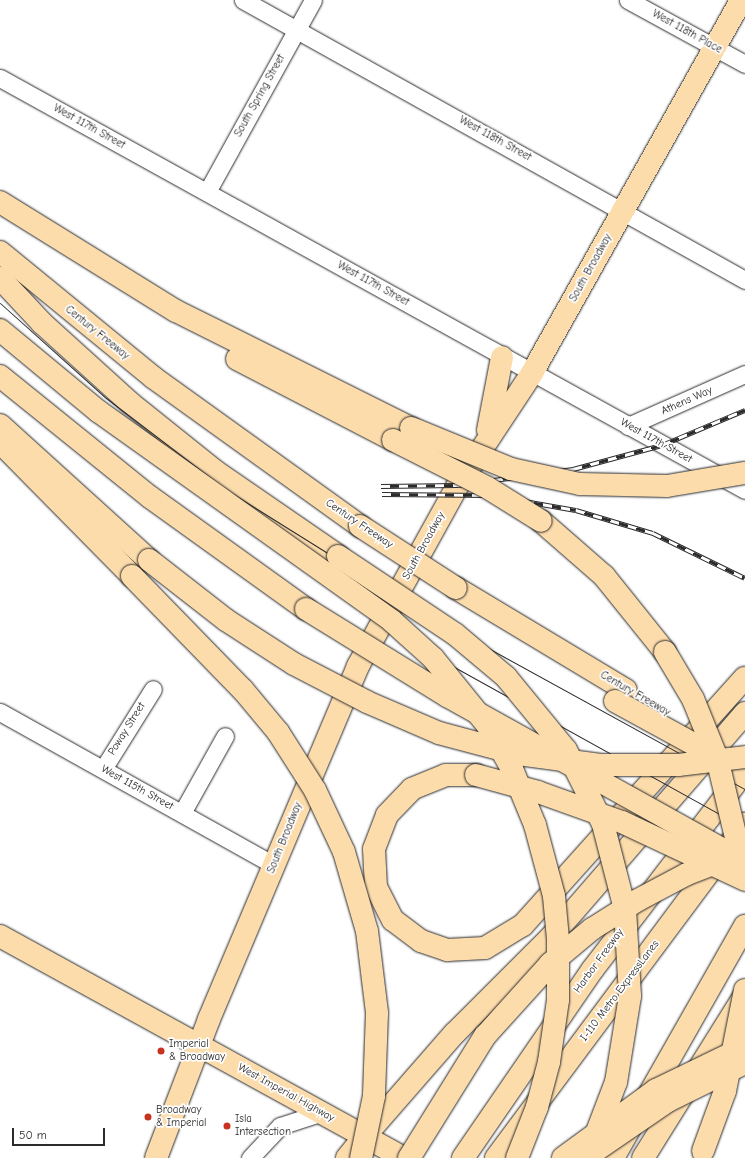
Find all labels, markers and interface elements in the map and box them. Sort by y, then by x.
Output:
street label: West 118th Place [650,7,724,57]
street label: South Spring Street [232,53,288,139]
street label: West 117th Street [51,102,127,152]
street label: West 118th Street [457,114,533,164]
street label: South Broadway [567,232,615,304]
street label: West 117th Street [335,259,411,309]
street label: Century Freeway [62,303,132,363]
street label: Athens Way [659,384,715,418]
street label: West 117th Street [618,416,694,466]
street label: Century Freeway [323,497,395,551]
street label: South Broadway [400,510,448,582]
street label: Century Freeway [598,669,672,719]
street label: Poway Street [106,700,148,758]
street label: West 115th Street [99,763,175,813]
street label: South Broadway [265,801,305,875]
street label: Harbor Freeway [571,926,627,996]
street label: I-110 Metro ExpressLanes [578,938,662,1044]
place label: Imperial & Broadway [169,1038,225,1064]
marker: Imperial & Broadway [156,1046,166,1056]
street label: West Imperial Highway [235,1061,337,1125]
place label: Broadway & Imperial [156,1104,206,1130]
marker: Broadway & Imperial [143,1112,153,1122]
place label: Isla Intersection [235,1113,291,1139]
scale bar [14,1120,107,1146]
marker: Isla Intersection [222,1121,232,1131]
text: 50 m [19,1128,47,1142]

